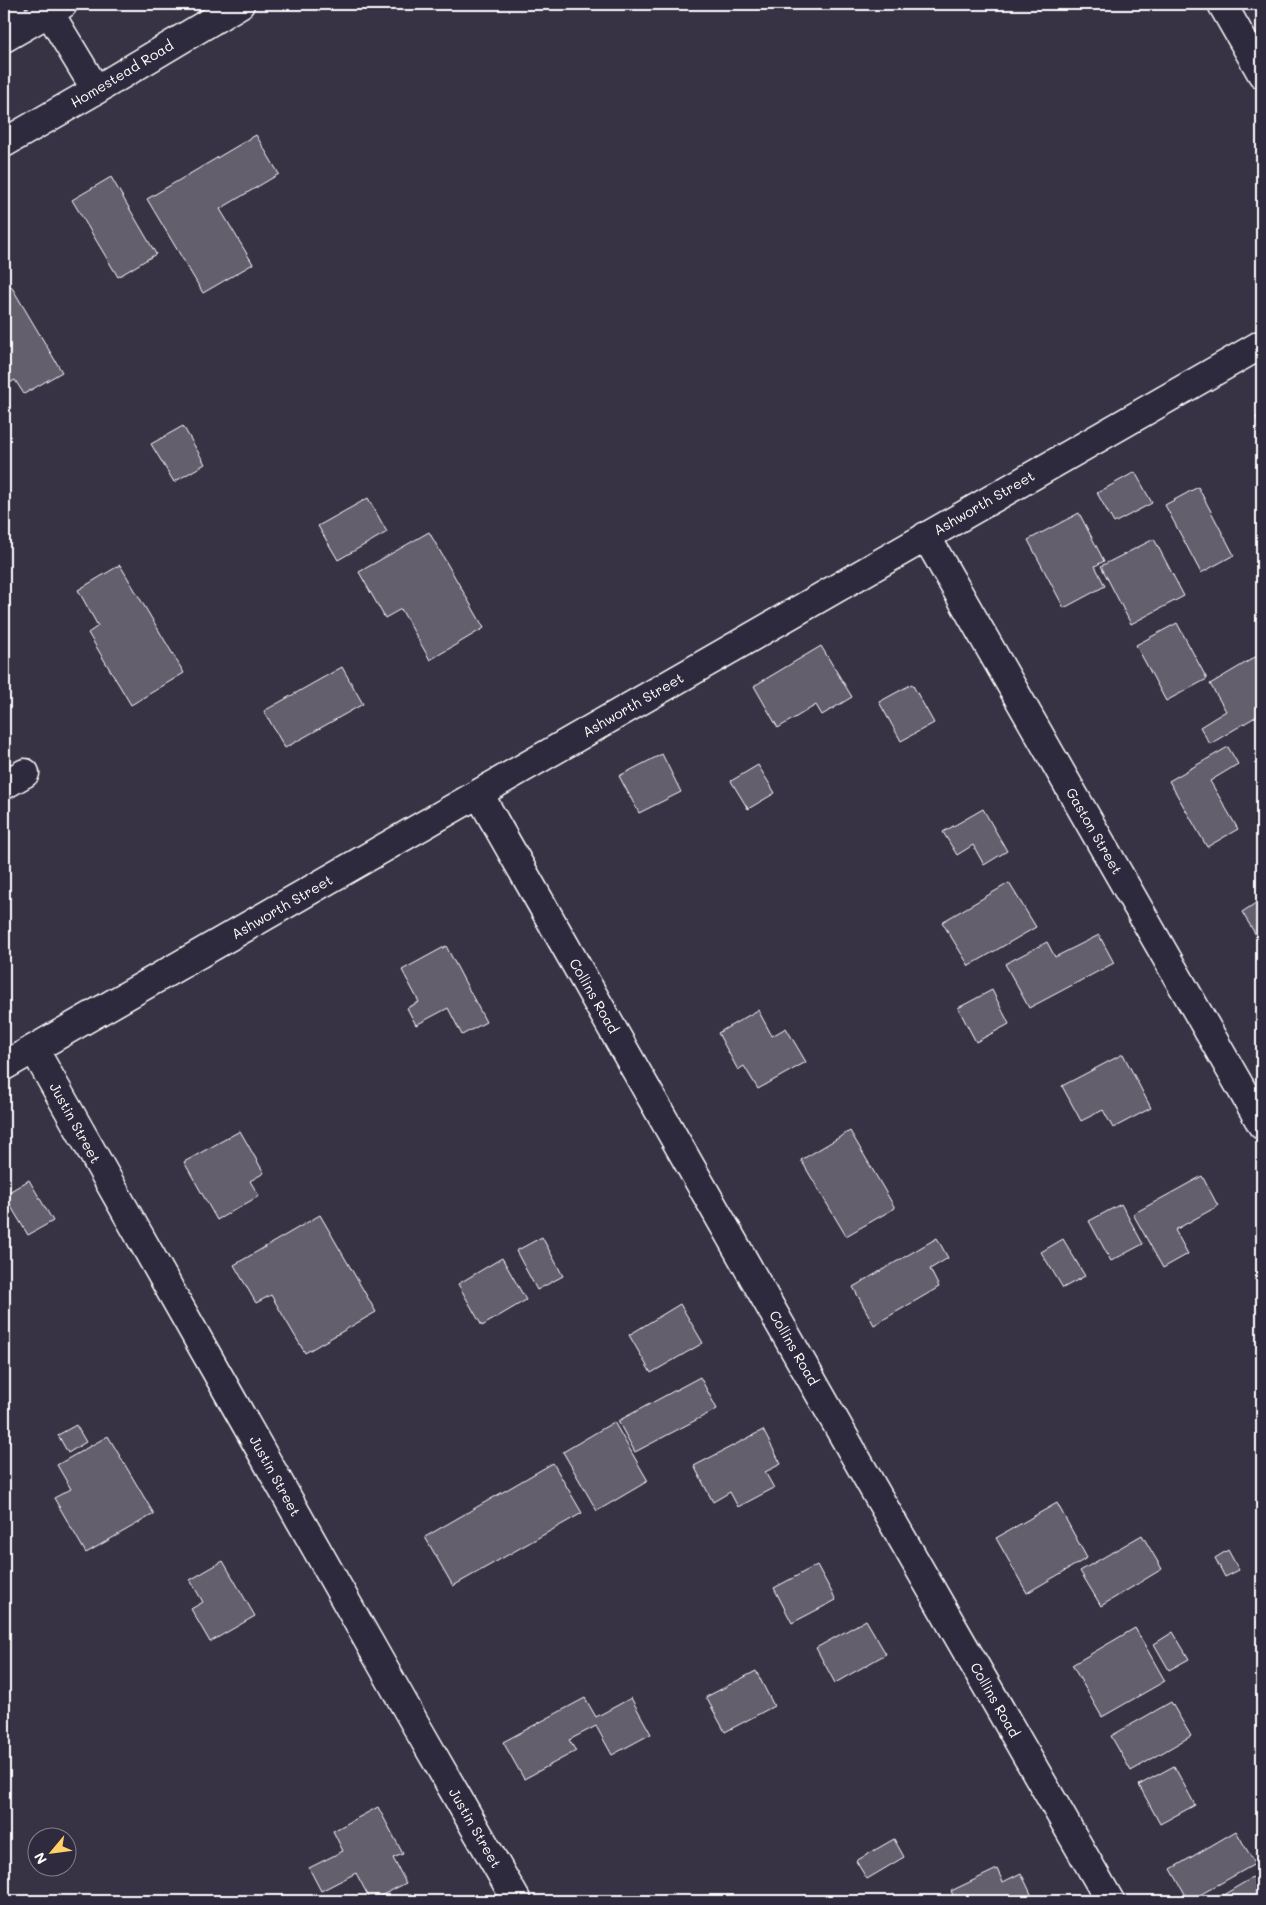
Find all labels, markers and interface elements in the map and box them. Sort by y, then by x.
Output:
street label: Homestead Road [67,35,177,112]
street label: Ashworth Street [930,466,1038,539]
street label: Ashworth Street [579,668,687,741]
street label: Gaston Street [1062,784,1127,878]
street label: Ashworth Street [228,870,336,943]
street label: Collins Road [565,955,624,1037]
street label: Justin Street [45,1079,105,1166]
street label: Collins Road [765,1307,824,1389]
street label: Justin Street [245,1432,305,1519]
street label: Collins Road [966,1659,1025,1741]
street label: Justin Street [445,1784,506,1871]
north arrow [28,1828,78,1878]
text: N [29,1849,51,1868]

